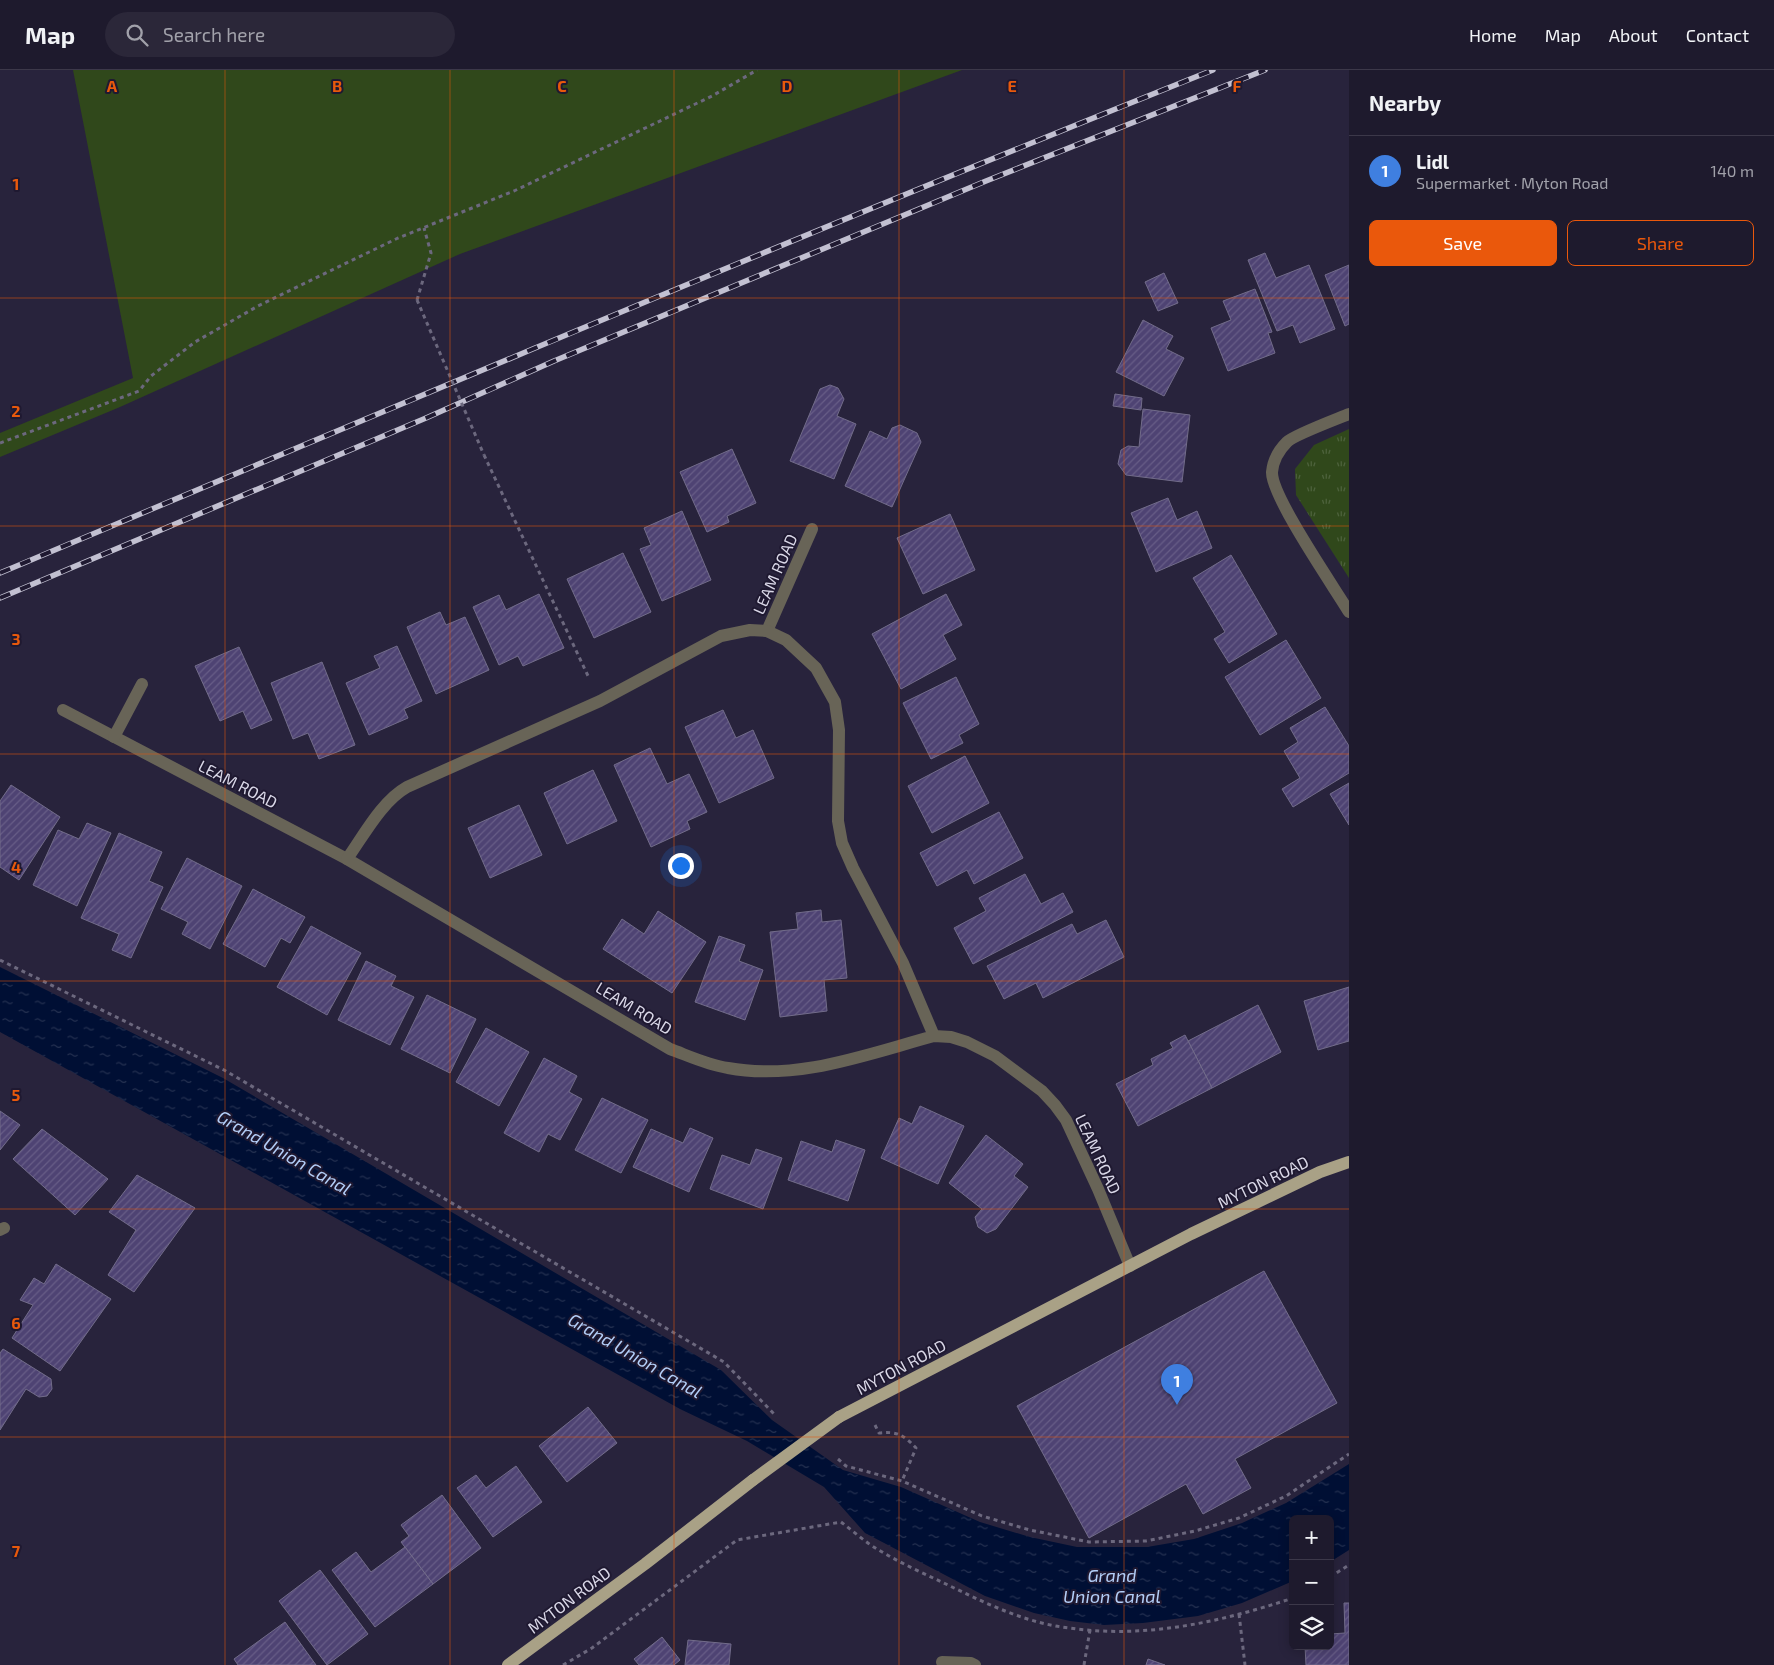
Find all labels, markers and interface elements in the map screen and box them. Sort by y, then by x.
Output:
search box [105,12,455,57]
text: Map [25,20,75,49]
icon: search [123,21,151,49]
text: Search here [163,23,265,46]
text: Home [1469,24,1517,46]
text: Map [1545,24,1581,46]
text: About [1609,24,1658,46]
text: Contact [1686,24,1749,46]
text: A [107,76,118,95]
text: B [332,76,342,95]
text: C [557,76,567,95]
text: D [782,76,793,95]
text: E [1007,76,1017,95]
text: F [1233,76,1242,95]
text: Nearby [1369,90,1441,115]
text: Lidl [1416,150,1449,173]
text: 1 [1382,161,1388,180]
text: 140 m [1711,161,1754,180]
text: Supermarket · Myton Road [1416,173,1609,192]
text: 1 [13,174,19,193]
button: Save [1369,220,1557,266]
button: Share [1567,220,1754,266]
text: 2 [11,401,21,420]
street label: LEAM ROAD [748,531,801,617]
text: 3 [11,629,21,648]
street label: LEAM ROAD [196,756,281,812]
your location [668,853,694,879]
text: 4 [11,857,21,876]
street label: LEAM ROAD [593,977,676,1038]
text: 5 [12,1085,21,1104]
water label: Grand Union Canal [214,1105,355,1199]
street label: LEAM ROAD [1072,1111,1125,1197]
street label: MYTON ROAD [1214,1151,1311,1212]
water label: Grand Union Canal [565,1308,706,1402]
text: 6 [11,1313,21,1332]
street label: MYTON ROAD [853,1335,949,1398]
pin: 1 [1161,1364,1193,1405]
map controls [1289,1515,1334,1650]
button: + [1289,1515,1334,1560]
text: 7 [12,1541,21,1560]
button: − [1289,1560,1334,1605]
street label: MYTON ROAD [524,1562,614,1637]
water label: Grand Union Canal [1063,1564,1161,1607]
button: layers [1289,1605,1334,1650]

